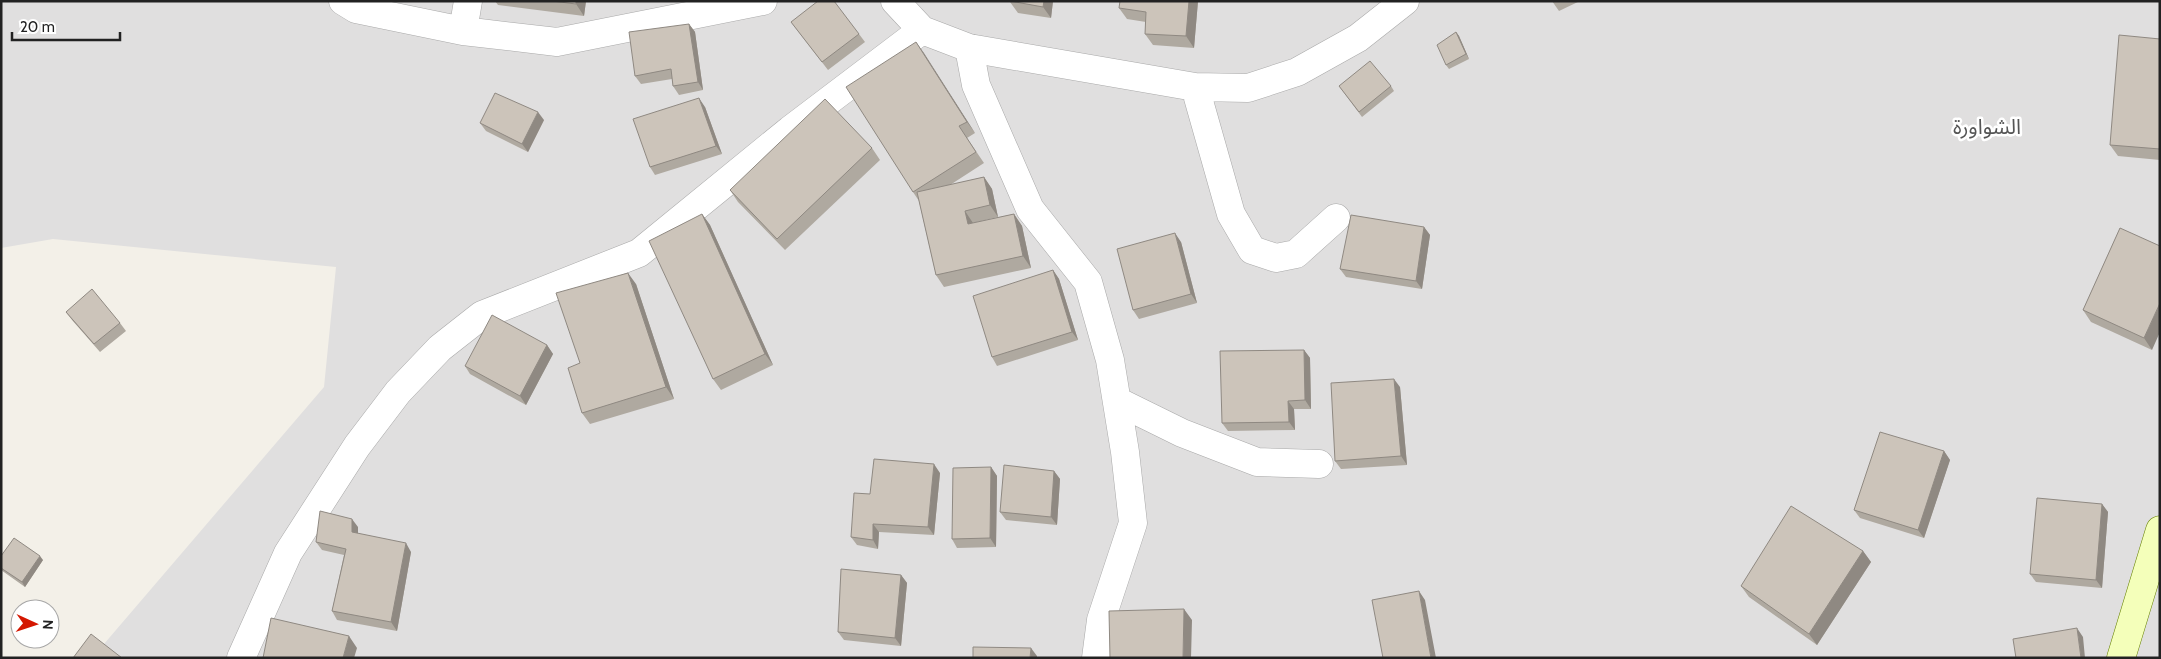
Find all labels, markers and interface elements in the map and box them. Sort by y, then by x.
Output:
scale bar [12,10,120,42]
text: 20 m [20,18,55,36]
district label: الشواورة [1953,114,2021,139]
north arrow [10,599,60,649]
text: N [39,619,57,630]

